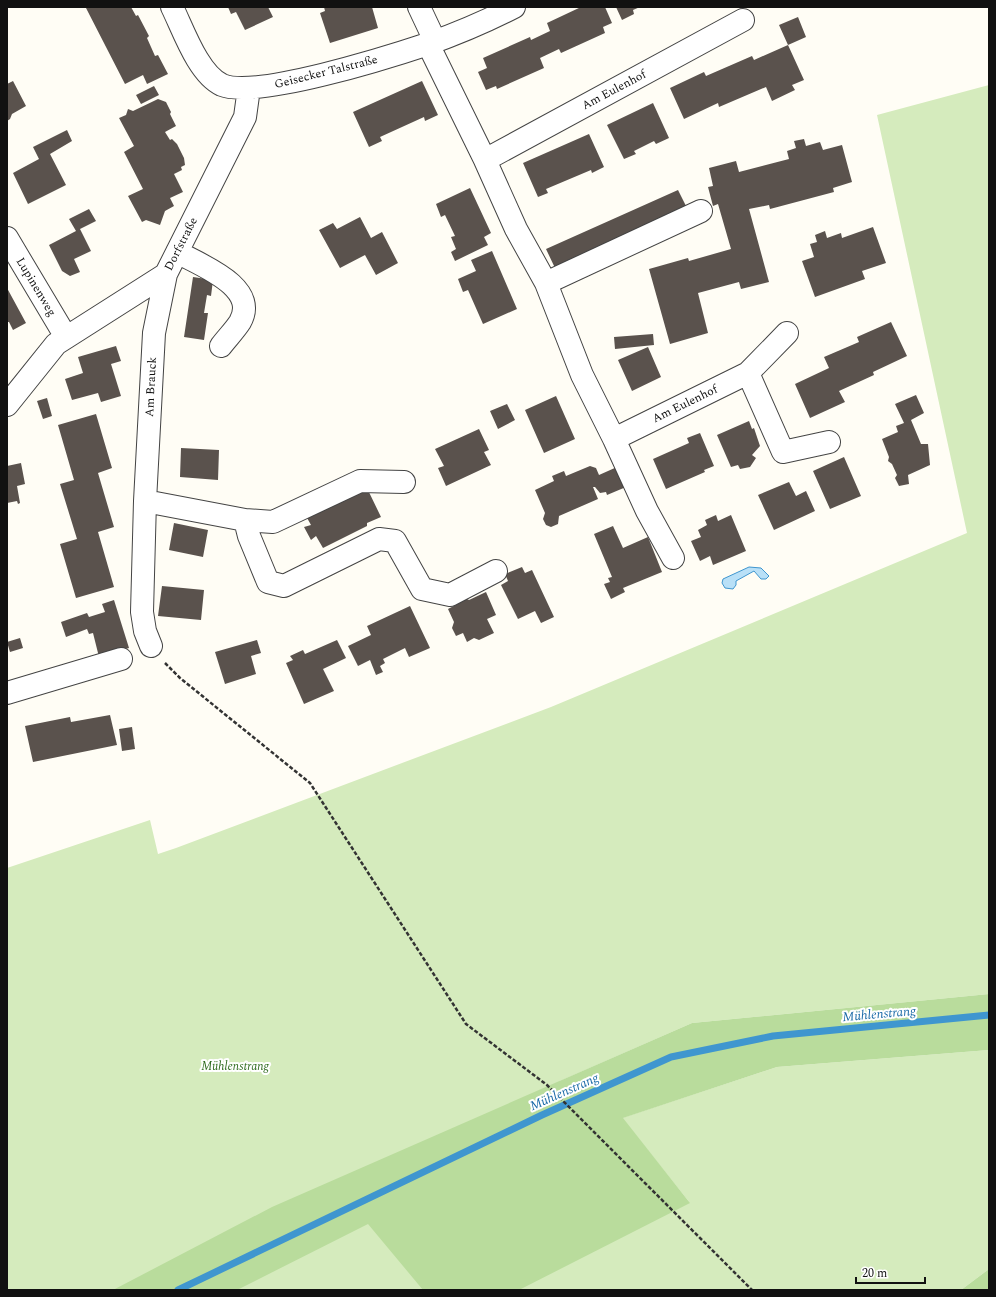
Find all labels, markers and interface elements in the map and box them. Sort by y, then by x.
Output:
street label: Geisecker Talstraße [272,50,380,94]
street label: Am Eulenhof [578,65,650,115]
street label: Dorfstraße [159,214,203,274]
street label: Lupinenweg [11,254,61,320]
street label: Am Brauck [140,356,162,418]
street label: Am Eulenhof [649,380,722,428]
water label: Mühlenstrang [842,1001,918,1027]
park label: Mühlenstrang [201,1057,270,1076]
water label: Mühlenstrang [526,1067,603,1116]
scale bar [856,1259,925,1285]
text: 20 m [862,1264,887,1283]

